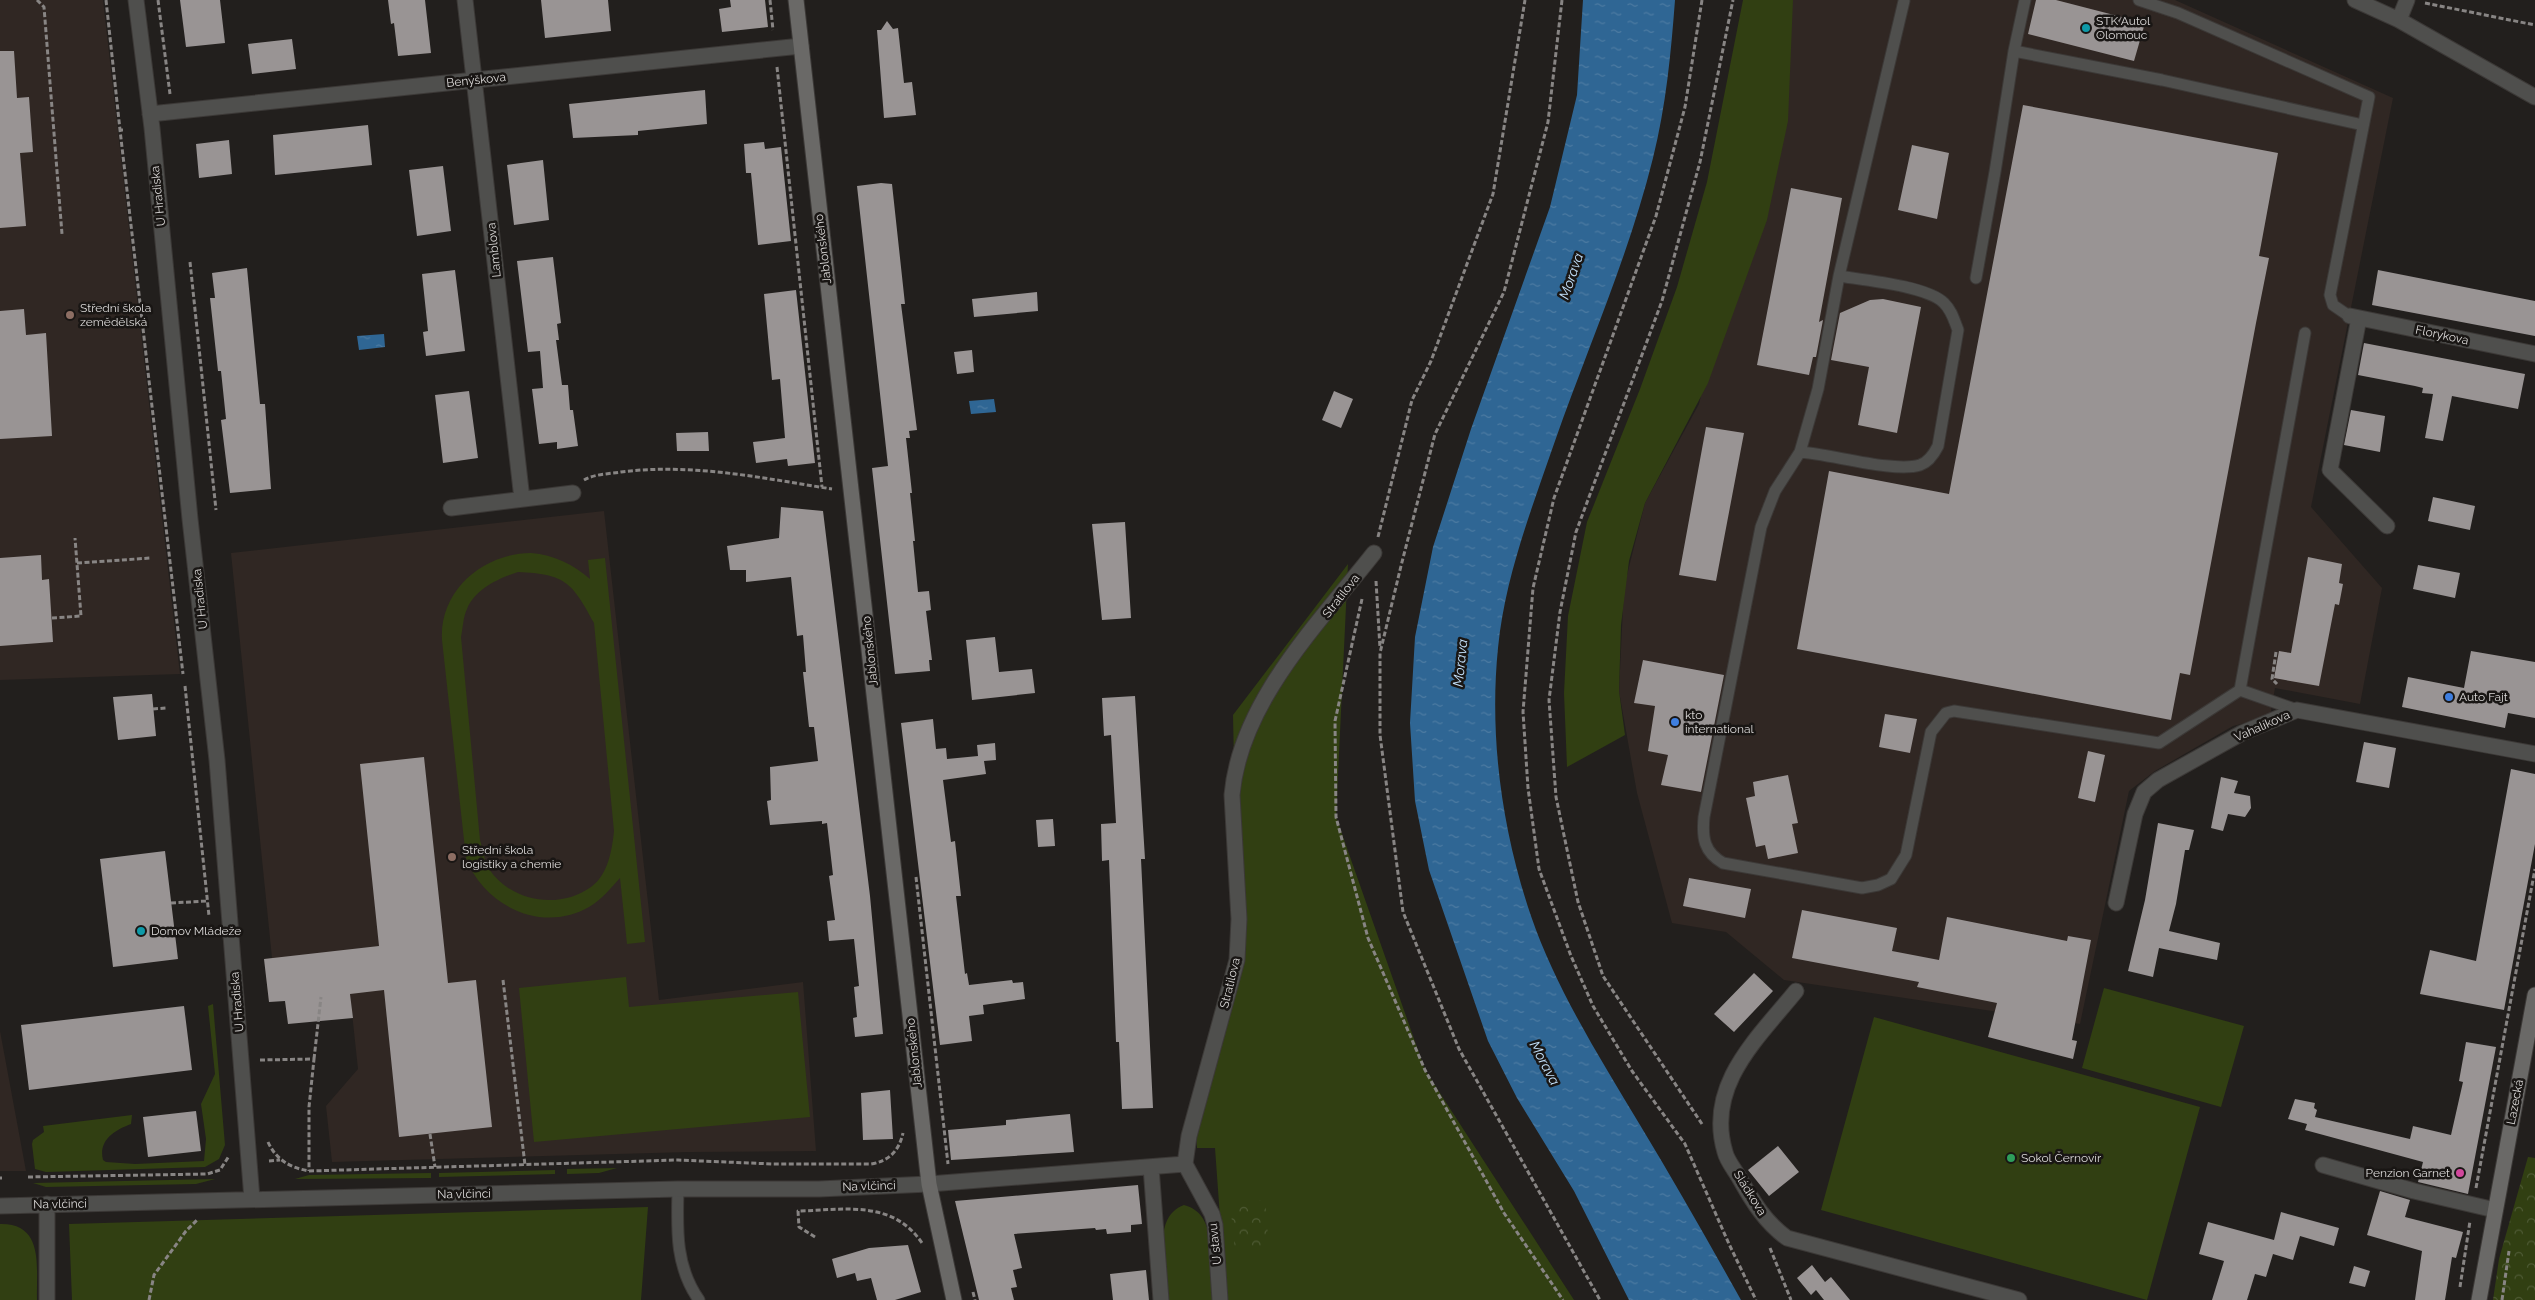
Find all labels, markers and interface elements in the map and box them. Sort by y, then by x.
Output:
place label: STK Autol Olomouc [2096,14,2151,42]
marker: STK Autol Olomouc [2080,22,2092,34]
street label: Benýškova [446,70,506,90]
street label: U Hradiska [148,165,168,227]
street label: Jablonského [812,213,834,285]
street label: Lamblova [484,222,504,278]
water label: Morava [1556,251,1586,301]
place label: Střední škola zemědělská [80,301,151,329]
marker: Střední škola zemědělská [64,309,76,321]
street label: Florykova [2414,323,2470,347]
street label: U Hradiska [190,568,210,630]
street label: Stratilova [1320,571,1362,621]
street label: Jablonského [859,615,881,687]
water label: Morava [1450,638,1470,688]
place label: Auto Fajt [2459,690,2508,704]
marker: Auto Fajt [2443,691,2455,703]
place label: kto international [1685,708,1755,736]
street label: Vahalíkova [2232,708,2292,744]
marker: kto international [1669,716,1681,728]
place label: Střední škola logistiky a chemie [462,843,561,871]
marker: Střední škola logistiky a chemie [446,851,458,863]
place label: Domov Mládeže [151,924,241,938]
marker: Domov Mládeže [135,925,147,937]
street label: Stratilova [1217,956,1243,1010]
street label: U Hradiska [227,971,247,1033]
street label: Jablonského [903,1017,925,1089]
water label: Morava [1527,1038,1563,1088]
street label: Lazecká [2504,1078,2526,1126]
place label: Sokol Černovír [2021,1151,2102,1165]
marker: Sokol Černovír [2005,1152,2017,1164]
place label: Penzion Garnet [2366,1166,2450,1180]
marker: Penzion Garnet [2454,1167,2466,1179]
street label: Sládkova [1731,1168,1769,1218]
street label: Na vlčinci [842,1178,896,1194]
street label: Na vlčinci [437,1187,491,1201]
street label: Na vlčinci [33,1197,87,1211]
street label: U stavu [1206,1222,1224,1266]

